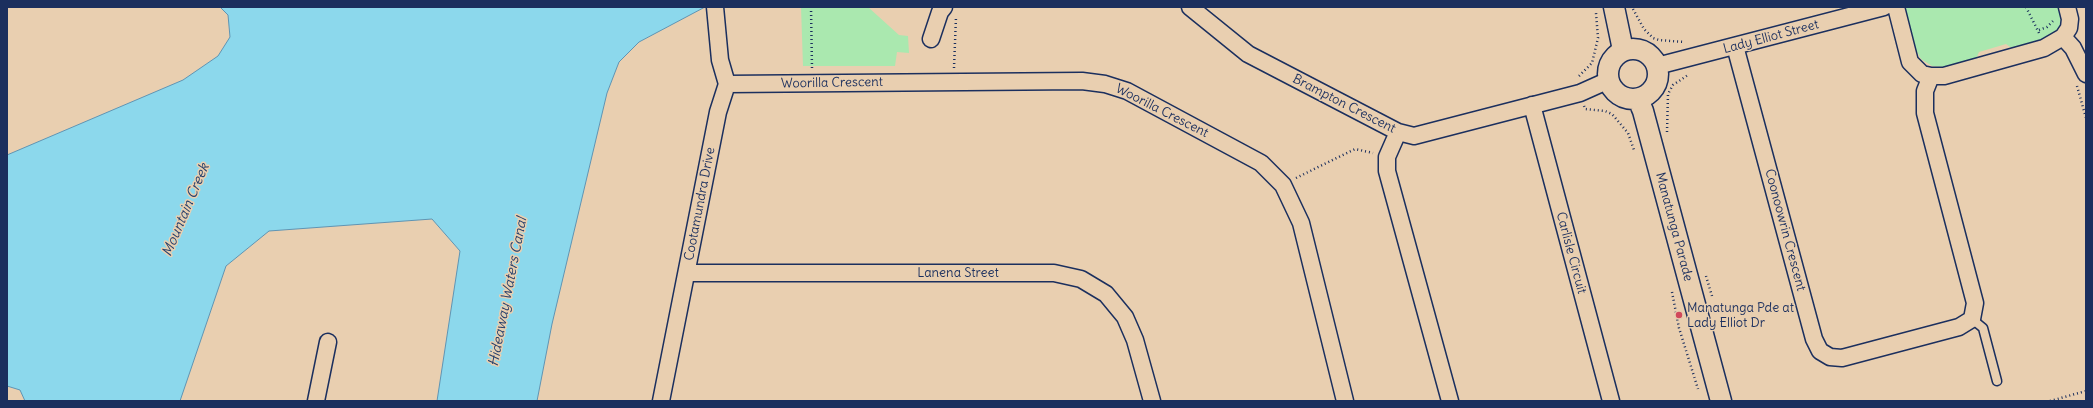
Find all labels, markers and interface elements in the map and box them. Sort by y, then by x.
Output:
street label: Lady Elliot Street [1722,17,1820,57]
street label: Brampton Crescent [1290,71,1398,137]
street label: Woorilla Crescent [781,74,883,92]
street label: Woorilla Crescent [1113,81,1211,141]
street label: Cootamundra Drive [681,146,719,262]
water label: Mountain Creek [159,161,213,259]
street label: Coonoowrin Crescent [1761,167,1809,293]
street label: Manatunga Parade [1652,171,1696,283]
street label: Carlisle Circuit [1553,210,1589,296]
water label: Hideaway Waters Canal [485,216,531,368]
street label: Lanena Street [917,265,999,281]
place label: Manatunga Pde at Lady Elliot Dr [1687,300,1794,331]
marker: Manatunga Pde at Lady Elliot Dr [1674,310,1684,320]

